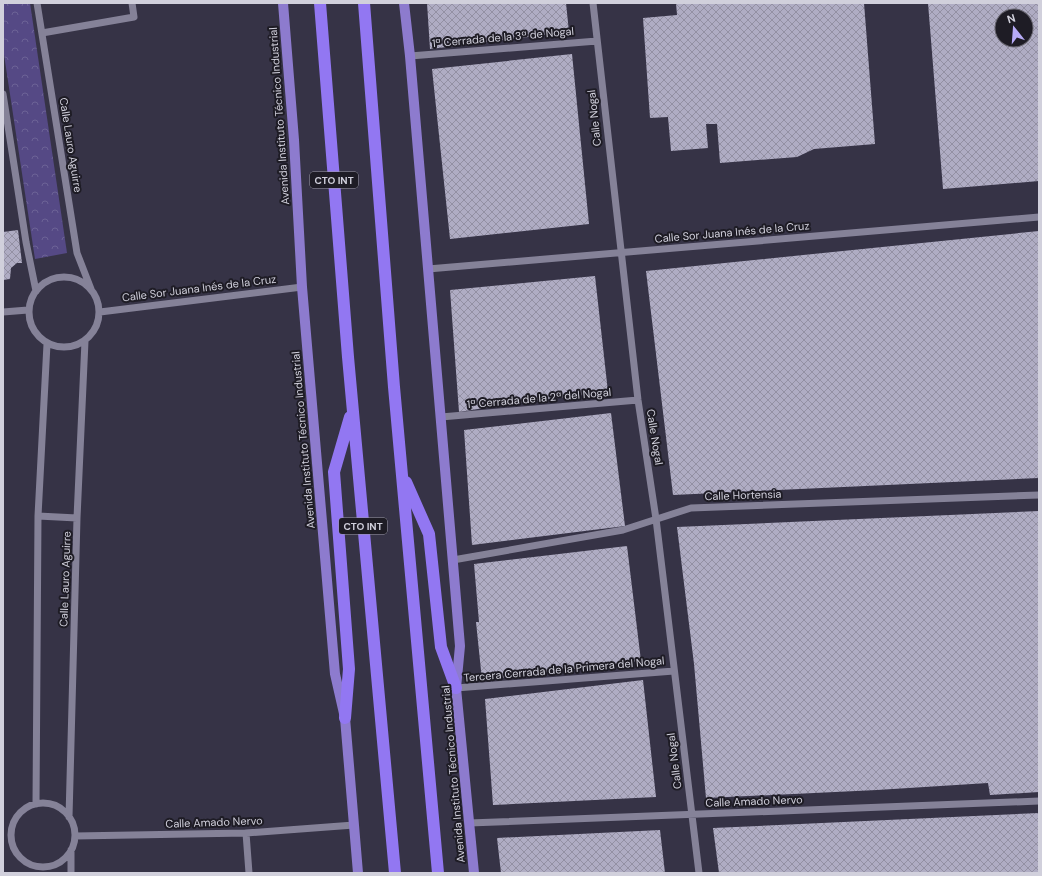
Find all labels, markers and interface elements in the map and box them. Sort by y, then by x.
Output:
north arrow [994,8,1034,48]
text: N [1005,11,1017,26]
street label: 1ª Cerrada de la 3ª de Nogal [431,24,575,50]
street label: Avenida Instituto Técnico Industrial [266,27,292,205]
street label: Calle Nogal [584,89,604,147]
street label: Calle Lauro Aguirre [57,97,85,193]
road number: CTO INT [310,172,358,188]
street label: Calle Sor Juana Inés de la Cruz [654,218,810,246]
street label: Calle Sor Juana Inés de la Cruz [121,272,277,304]
street label: Avenida Instituto Técnico Industrial [288,351,318,529]
street label: 1ª Cerrada de la 2ª del Nogal [466,385,612,411]
street label: Calle Nogal [644,408,666,466]
street label: Calle Hortensia [704,487,782,503]
road number: CTO INT [339,518,387,534]
street label: Calle Lauro Aguirre [56,531,74,627]
street label: Tercera Cerrada de la Primera del Nogal [463,653,665,685]
street label: Avenida Instituto Técnico Industrial [438,685,468,863]
street label: Calle Nogal [664,732,684,790]
street label: Calle Amado Nervo [705,792,803,810]
street label: Calle Amado Nervo [165,813,263,831]

